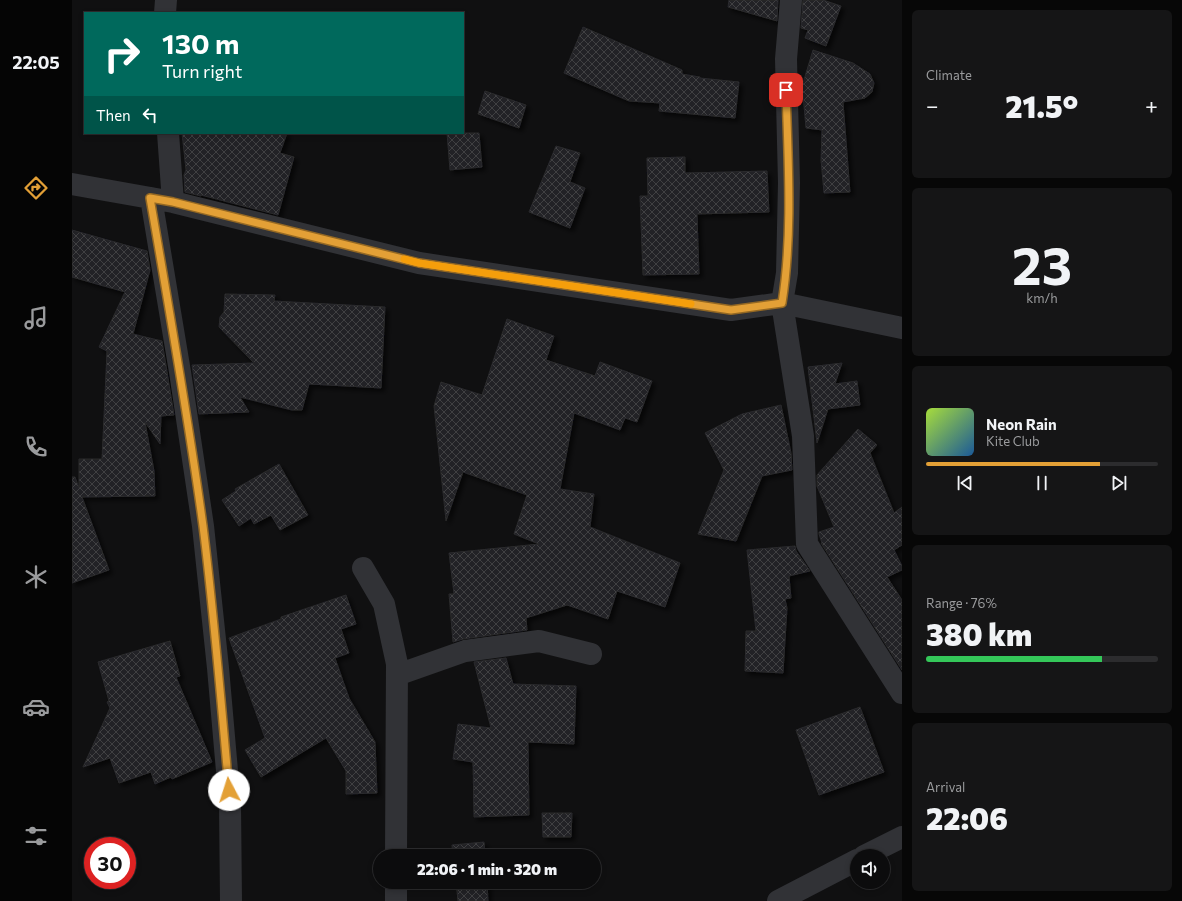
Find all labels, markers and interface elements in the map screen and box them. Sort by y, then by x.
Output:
text: 130 m [162,26,239,60]
icon: right [96,28,148,80]
text: 22:05 [12,51,60,73]
text: Turn right [162,60,242,82]
text: Climate [926,67,972,83]
pin [769,73,803,107]
icon: arrive [775,79,797,101]
text: 21.5° [1005,87,1078,124]
text: − [926,92,939,119]
text: + [1145,92,1158,119]
icon: left [139,104,161,126]
text: Then [96,106,131,124]
icon: directions [22,174,50,202]
text: 23 [1012,232,1072,296]
text: km/h [1026,290,1058,306]
icon: music [22,304,50,332]
text: Neon Rain [986,415,1057,433]
icon: phone [22,433,50,461]
text: Kite Club [986,433,1040,449]
icon: previous [954,472,976,494]
icon: pause [1031,472,1053,494]
icon: next [1108,472,1130,494]
icon: climate [22,563,50,591]
text: Range · 76% [926,595,997,611]
text: 380 km [926,615,1032,652]
icon: car [22,693,50,721]
position arrow [208,769,250,811]
text: Arrival [926,779,965,795]
text: 22:06 [926,799,1008,836]
icon: filters [22,822,50,850]
speed limit sign: 30 [84,837,136,889]
map controls [850,849,890,889]
button: sound [850,849,890,889]
text: 22:06 · 1 min · 320 m [417,860,557,878]

